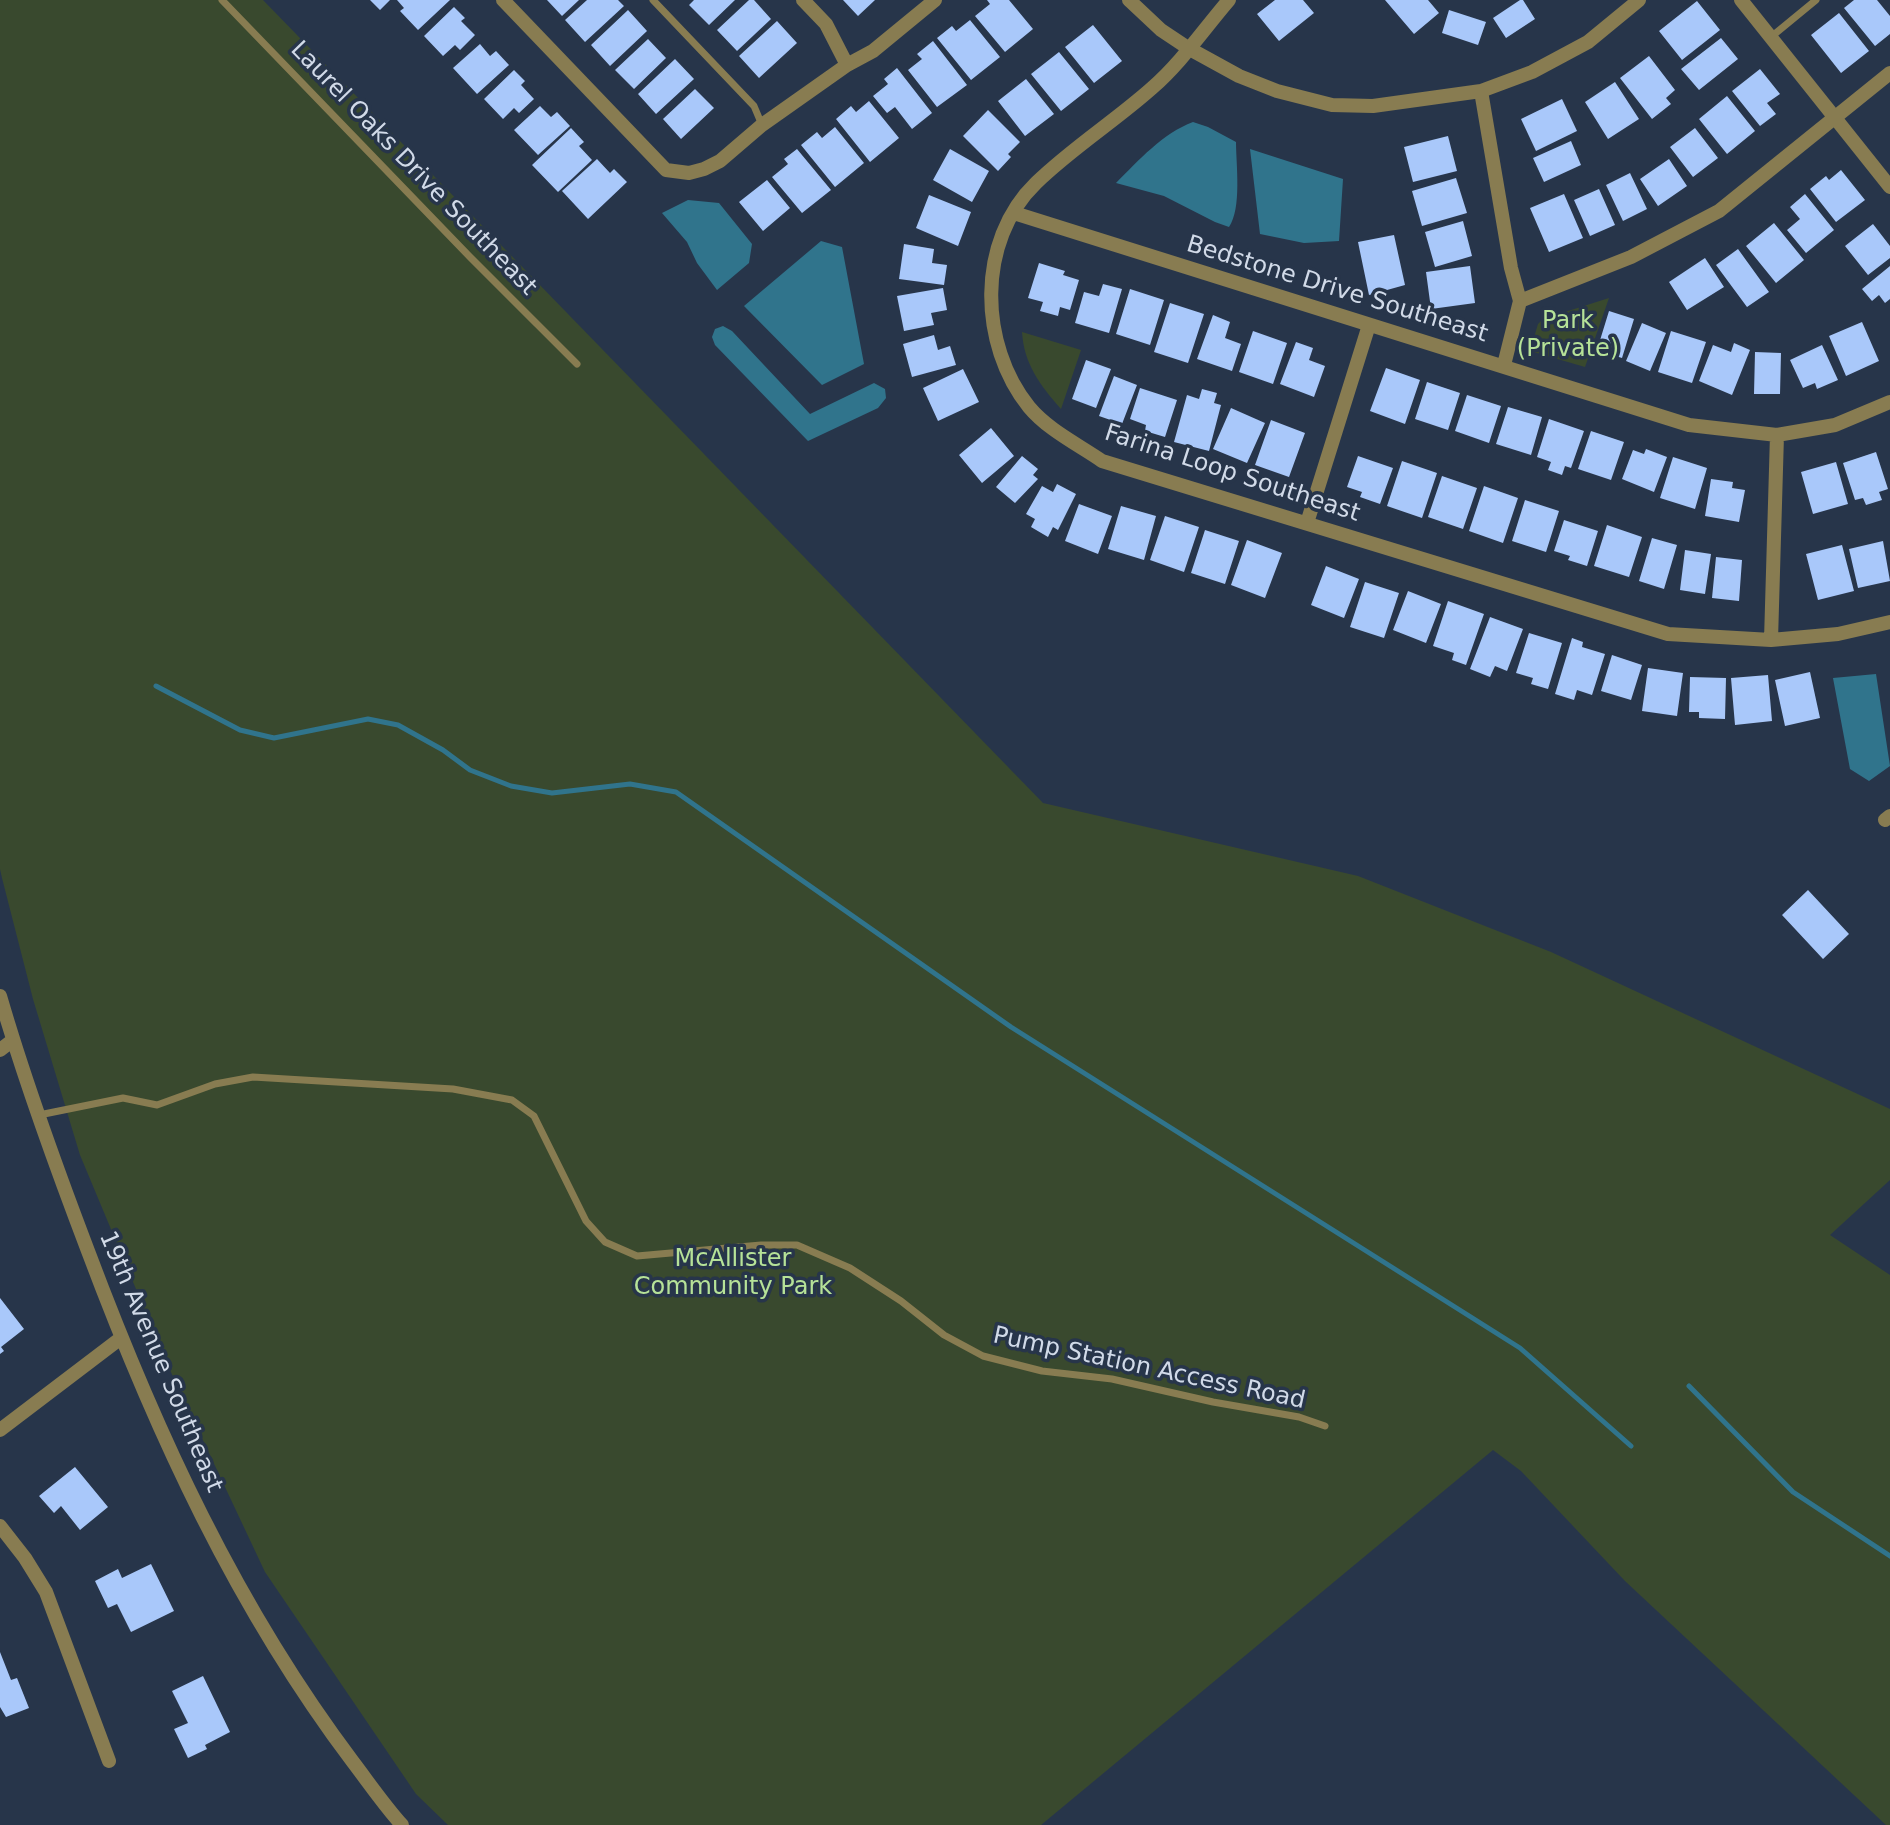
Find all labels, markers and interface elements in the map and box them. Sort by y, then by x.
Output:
street label: Laurel Oaks Drive Southeast [284,36,542,302]
street label: Bedstone Drive Southeast [1183,230,1491,350]
park label: Park (Private) [1517,308,1619,364]
street label: Farina Loop Southeast [1101,419,1363,529]
street label: 19th Avenue Southeast [92,1227,228,1497]
park label: McAllister Community Park [634,1246,832,1302]
street label: Pump Station Access Road [990,1322,1308,1416]

